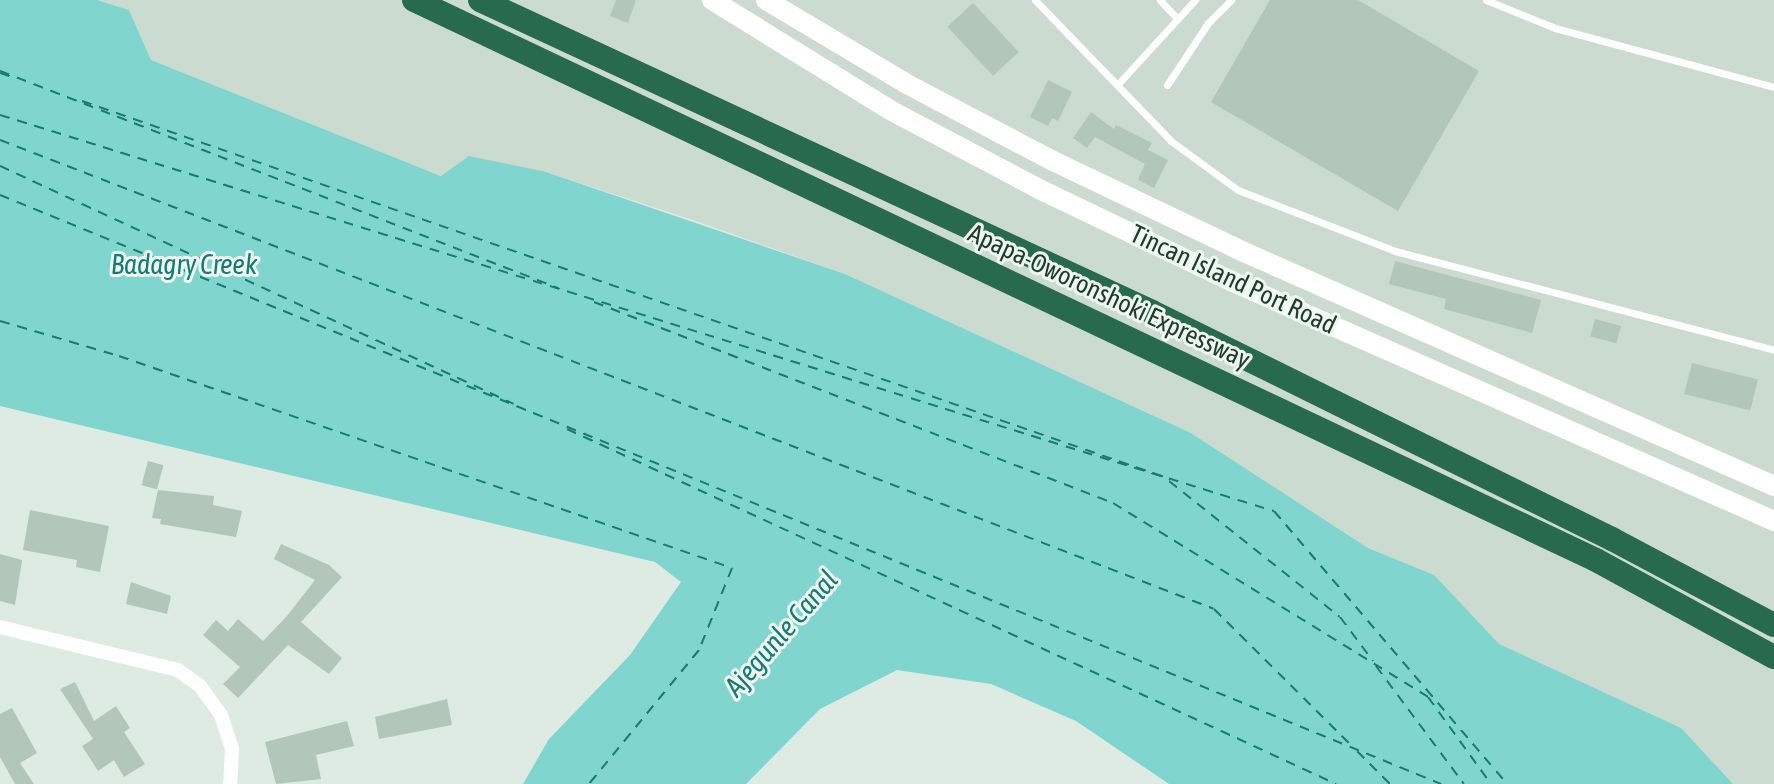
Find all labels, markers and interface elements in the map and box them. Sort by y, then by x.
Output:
street label: Apapa-Oworonshoki Expressway [963,218,1255,376]
street label: Tincan Island Port Road [1125,219,1341,341]
water label: Badagry Creek [111,247,257,281]
water label: Ajegunle Canal [717,563,845,703]

